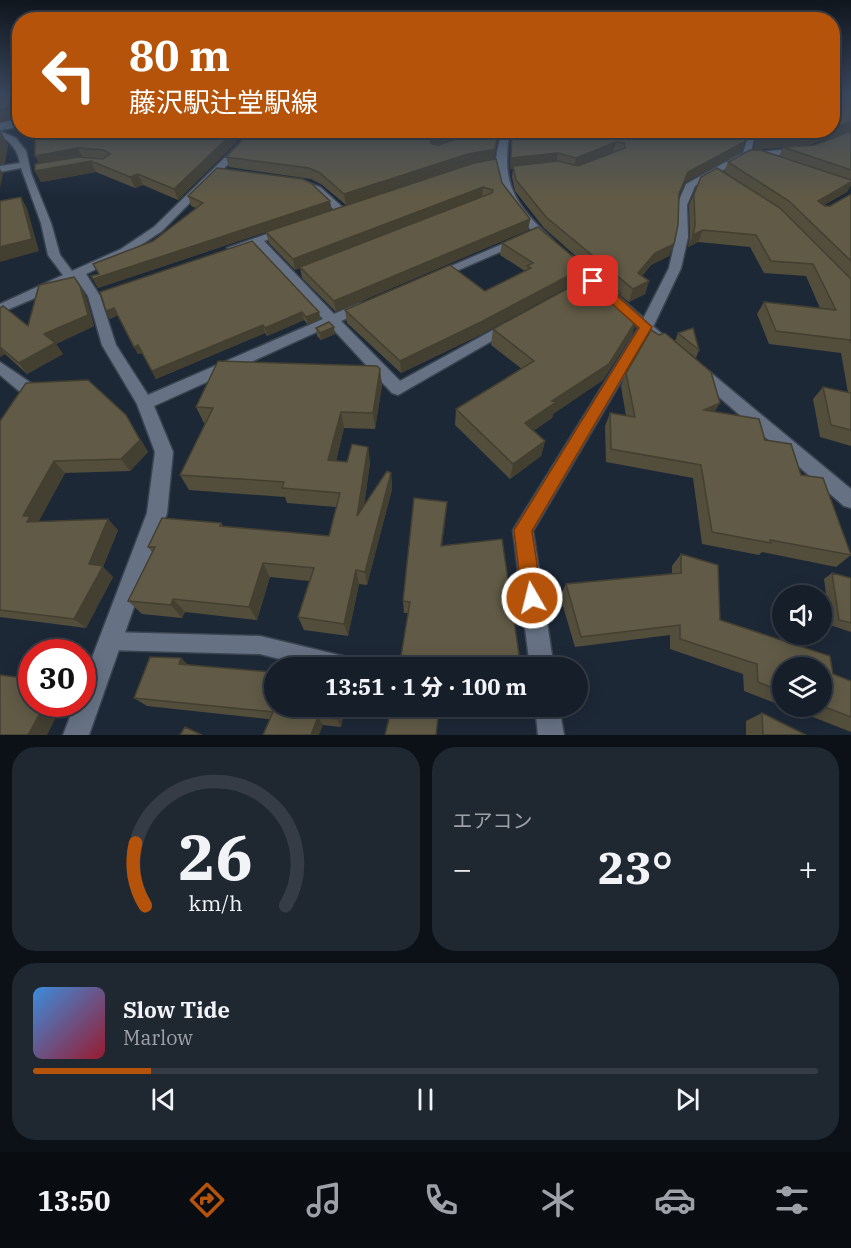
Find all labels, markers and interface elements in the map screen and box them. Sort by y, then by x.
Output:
text: 80 m [129,28,230,83]
icon: left [30,36,108,114]
text: 藤沢駅辻堂駅線 [129,84,318,119]
pin [567,255,618,306]
icon: arrive [576,264,609,297]
position arrow [500,566,564,630]
map controls [772,585,832,717]
button: sound [772,585,832,645]
speed limit sign: 30 [18,639,96,717]
button: layers [772,657,832,717]
text: 13:51 · 1 分 · 100 m [325,672,527,701]
text: エアコン [453,807,533,834]
text: 26 [178,816,253,897]
text: 23° [598,838,673,896]
text: − [453,847,472,890]
text: + [798,847,818,890]
text: km/h [189,889,243,917]
text: Slow Tide [123,995,230,1024]
text: Marlow [123,1024,193,1051]
icon: previous [147,1083,180,1116]
icon: pause [409,1083,442,1116]
icon: next [671,1083,704,1116]
icon: directions [186,1179,228,1221]
icon: music [303,1179,345,1221]
icon: phone [420,1179,462,1221]
icon: climate [537,1179,579,1221]
icon: car [654,1179,696,1221]
icon: filters [771,1179,813,1221]
text: 13:50 [38,1183,111,1218]

